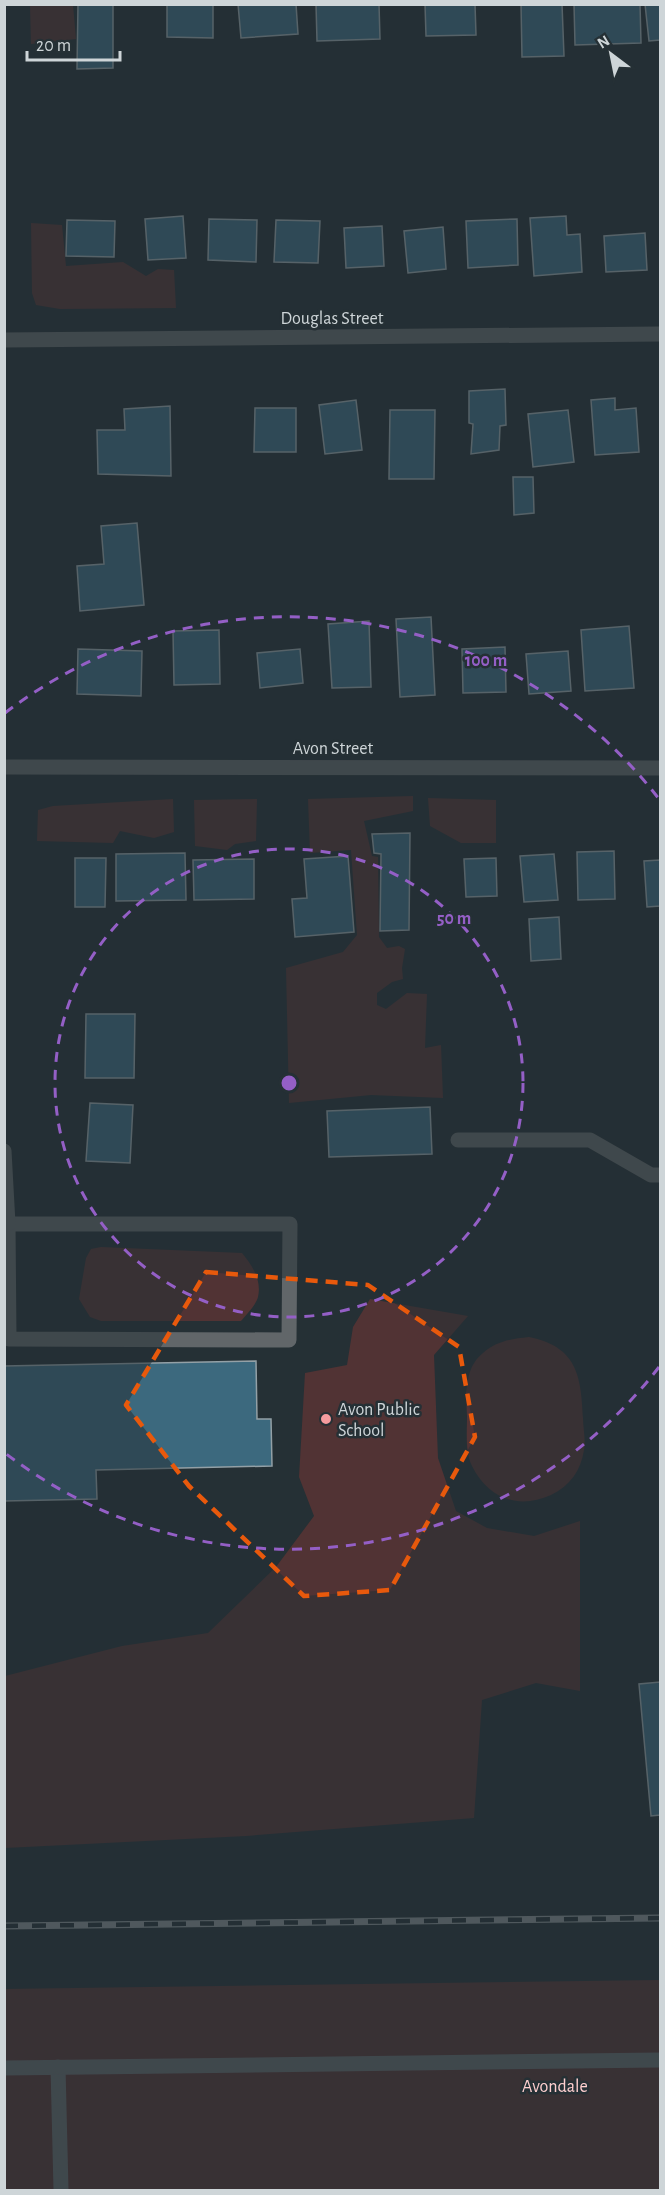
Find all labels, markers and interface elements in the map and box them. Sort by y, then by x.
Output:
scale bar [27,24,120,62]
north arrow [581,24,641,84]
text: N [595,32,613,52]
text: 20 m [36,37,71,55]
street label: Douglas Street [280,310,384,328]
text: 100 m [465,652,507,670]
street label: Avon Street [293,740,374,758]
text: 50 m [437,910,471,928]
centre of rings [279,1073,299,1093]
place label: Avon Public School [338,1401,420,1440]
marker: Avon Public School [319,1412,333,1426]
park label: Avondale [522,2078,588,2096]

